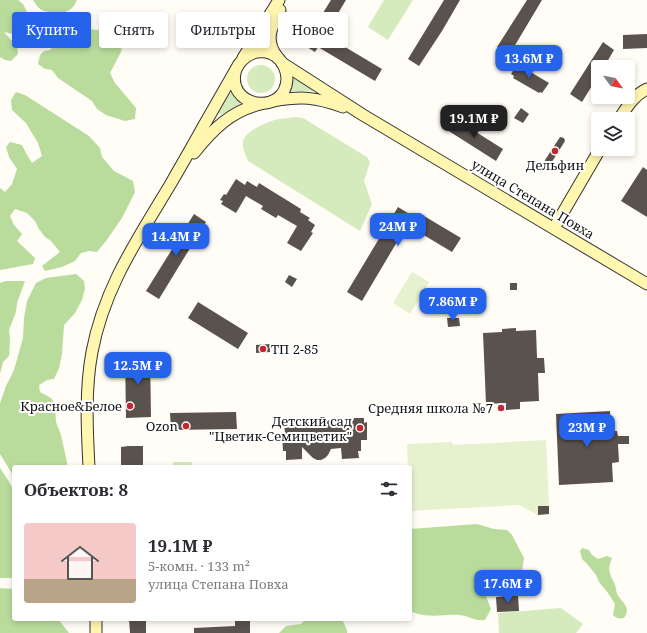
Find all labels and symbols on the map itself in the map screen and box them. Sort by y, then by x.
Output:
pin: 13.6M ₽ [492,45,566,79]
north arrow [591,60,635,104]
pin: 19.1M ₽ [437,105,511,139]
marker: Дельфин [550,146,560,156]
street label: улица Степана Повха [468,155,598,243]
place label: Дельфин [526,156,585,174]
pin: 24M ₽ [370,213,426,247]
pin: 14.4M ₽ [139,223,213,257]
pin: 7.86M ₽ [416,288,490,322]
place label: ТП 2-85 [271,340,319,358]
marker: ТП 2-85 [258,344,268,354]
pin: 12.5M ₽ [101,352,175,386]
place label: Красное&Белое [20,397,122,415]
place label: Средняя школа №7 [368,399,493,417]
marker: Красное&Белое [125,401,135,411]
marker: Средняя школа №7 [496,403,506,413]
place label: Детский сад "Цветик-Семицветик" [209,412,352,445]
pin: 23M ₽ [559,414,615,448]
place label: Ozon [146,417,179,435]
marker: Ozon [181,421,191,431]
marker: Детский сад "Цветик-Семицветик" [355,423,365,433]
pin: 17.6M ₽ [471,570,545,604]

